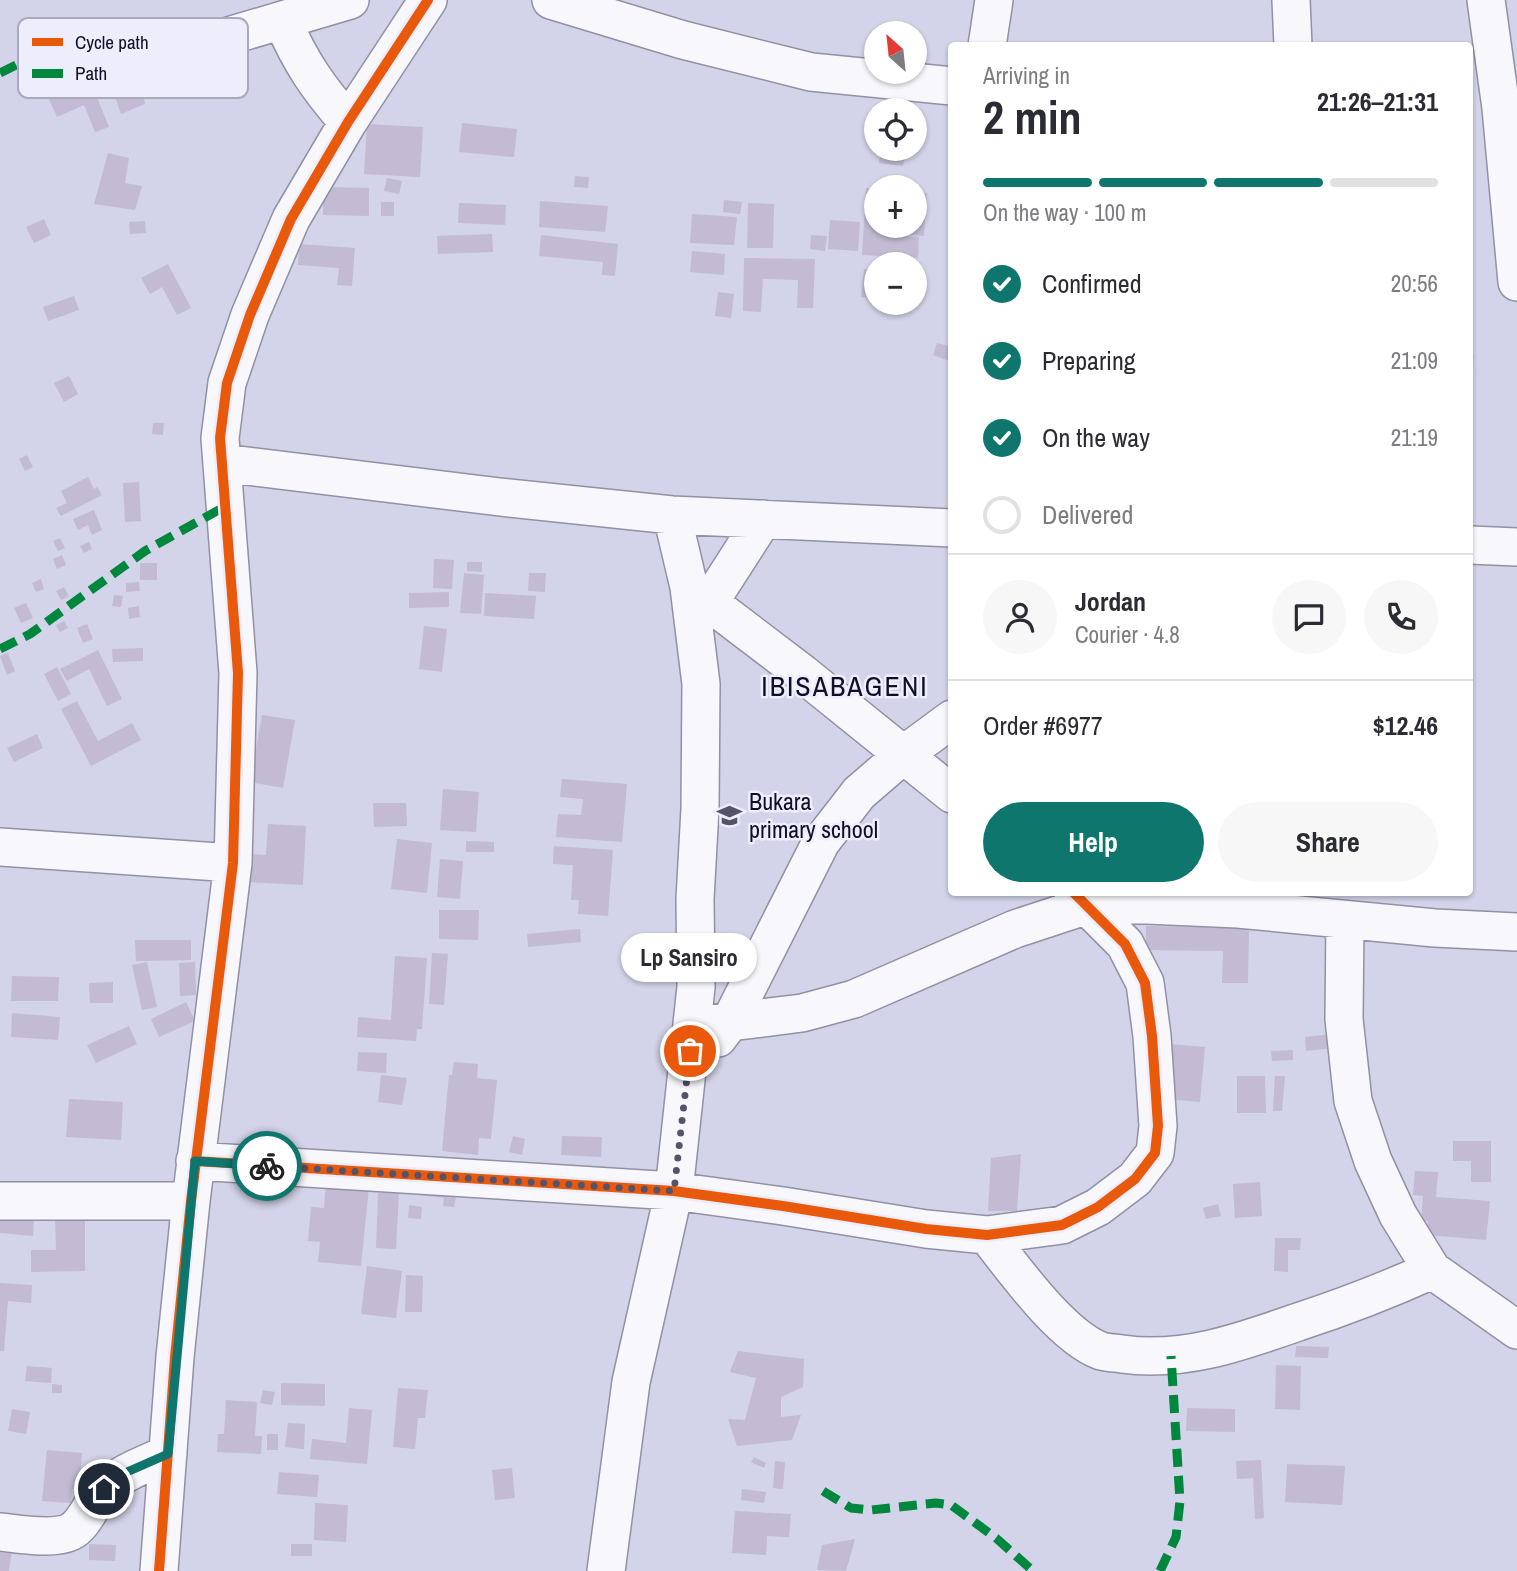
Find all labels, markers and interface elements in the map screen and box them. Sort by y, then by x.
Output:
legend [18,18,248,98]
north arrow [864,21,928,84]
map controls [864,21,927,315]
text: Cycle path [75,29,149,55]
text: Path [75,60,107,86]
text: Arriving in [983,60,1070,91]
text: 21:26–21:31 [1317,84,1438,119]
text: 2 min [983,86,1082,148]
button: locate [864,98,927,161]
button: + [864,175,927,238]
text: On the way · 100 m [983,197,1147,228]
button: − [864,252,927,315]
icon: check [983,265,1021,303]
text: Confirmed [1042,266,1142,301]
text: 20:56 [1391,268,1438,299]
icon: check [983,342,1021,380]
text: Preparing [1042,343,1136,378]
text: 21:09 [1391,345,1438,376]
icon: check [983,419,1021,457]
text: On the way [1042,420,1150,455]
text: 21:19 [1391,422,1438,453]
text: Delivered [1042,497,1133,532]
button: person [983,580,1057,654]
button: chat [1272,580,1346,654]
button: phone [1364,580,1438,654]
text: Jordan [1075,584,1146,619]
text: Courier · 4.8 [1075,619,1180,650]
district label: IBISABAGENI [761,667,929,705]
text: Order #6977 [983,708,1103,743]
text: $12.46 [1373,708,1438,743]
place label: Bukara primary school [749,785,878,845]
school or university icon: Bukara primary school [715,802,743,830]
button: Help [983,802,1204,882]
button: Share [1218,802,1438,882]
callout: Lp Sansiro [622,932,758,981]
text: Lp Sansiro [640,942,738,973]
pin [660,1021,720,1081]
icon: bag [671,1032,709,1070]
courier [232,1131,302,1201]
icon: bike [248,1147,286,1185]
pin [74,1459,134,1519]
icon: home [85,1470,123,1508]

